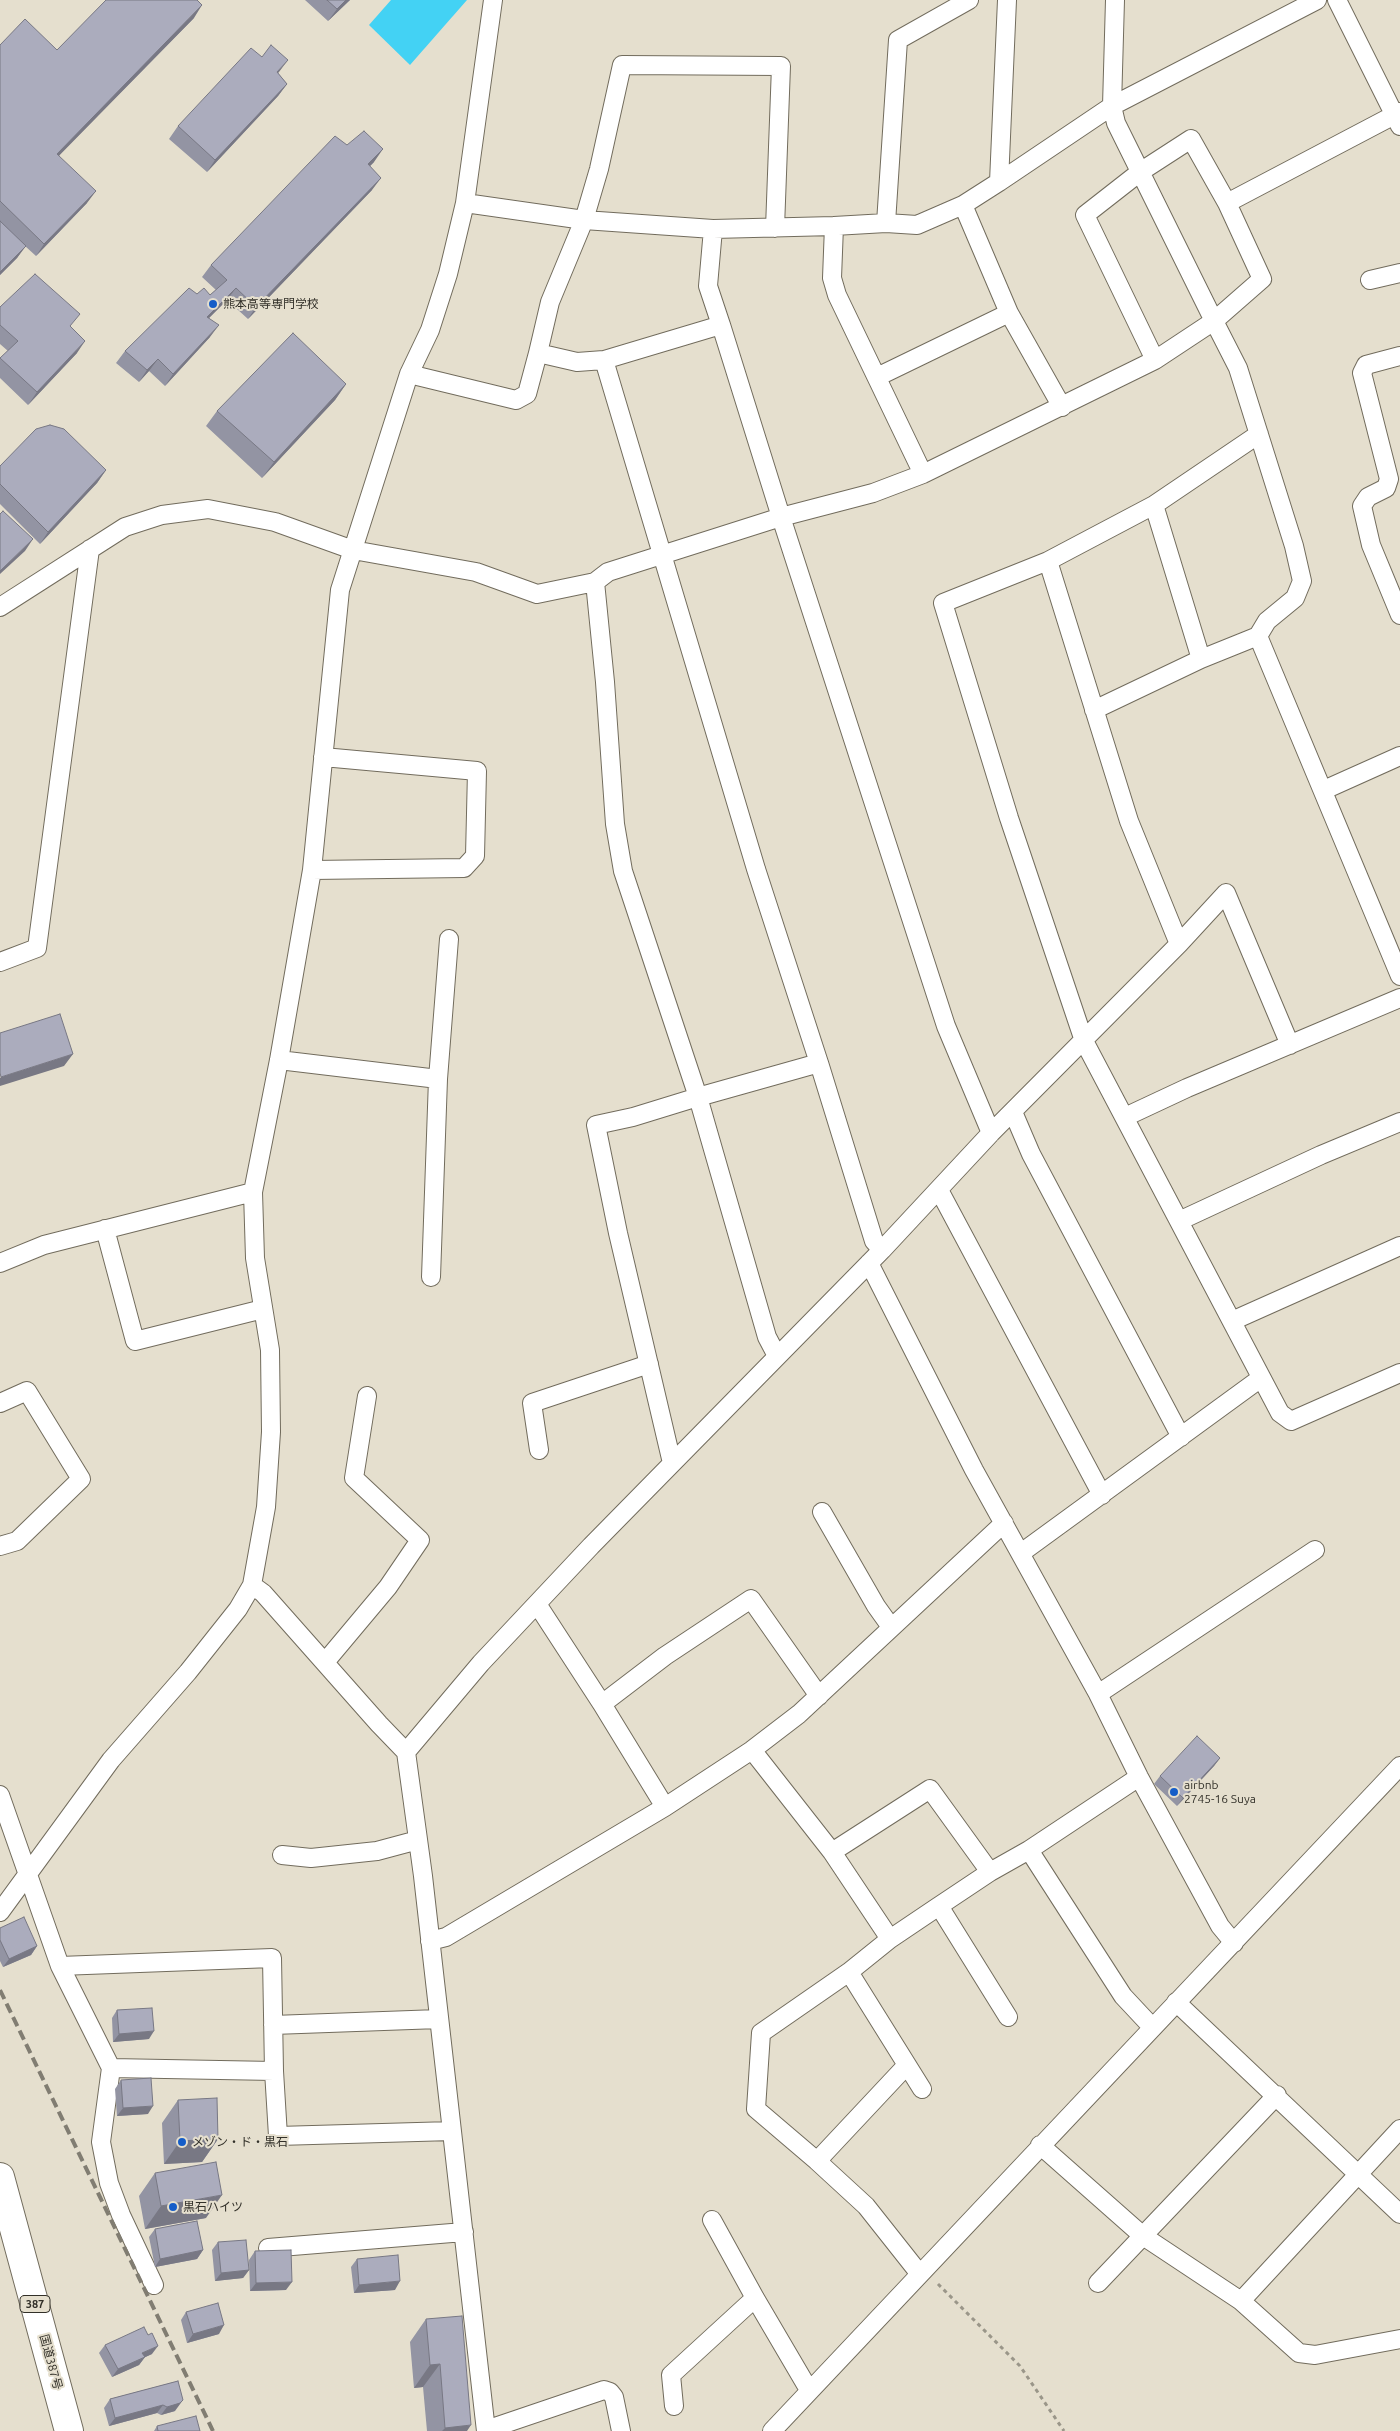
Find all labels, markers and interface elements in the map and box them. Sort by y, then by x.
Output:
place label: 熊本高等専門学校 [223,297,319,311]
marker: 熊本高等専門学校 [207,298,219,310]
place label: airbnb 2745-16 Suya [1184,1778,1256,1806]
marker: airbnb 2745-16 Suya [1168,1786,1180,1798]
place label: メゾン・ド・黒石 [192,2135,288,2149]
marker: メゾン・ド・黒石 [176,2136,188,2148]
place label: 黒石ハイツ [183,2200,243,2214]
marker: 黒石ハイツ [167,2201,179,2213]
road number: 387 [20,2296,50,2312]
street label: 国道387号 [37,2333,65,2391]

